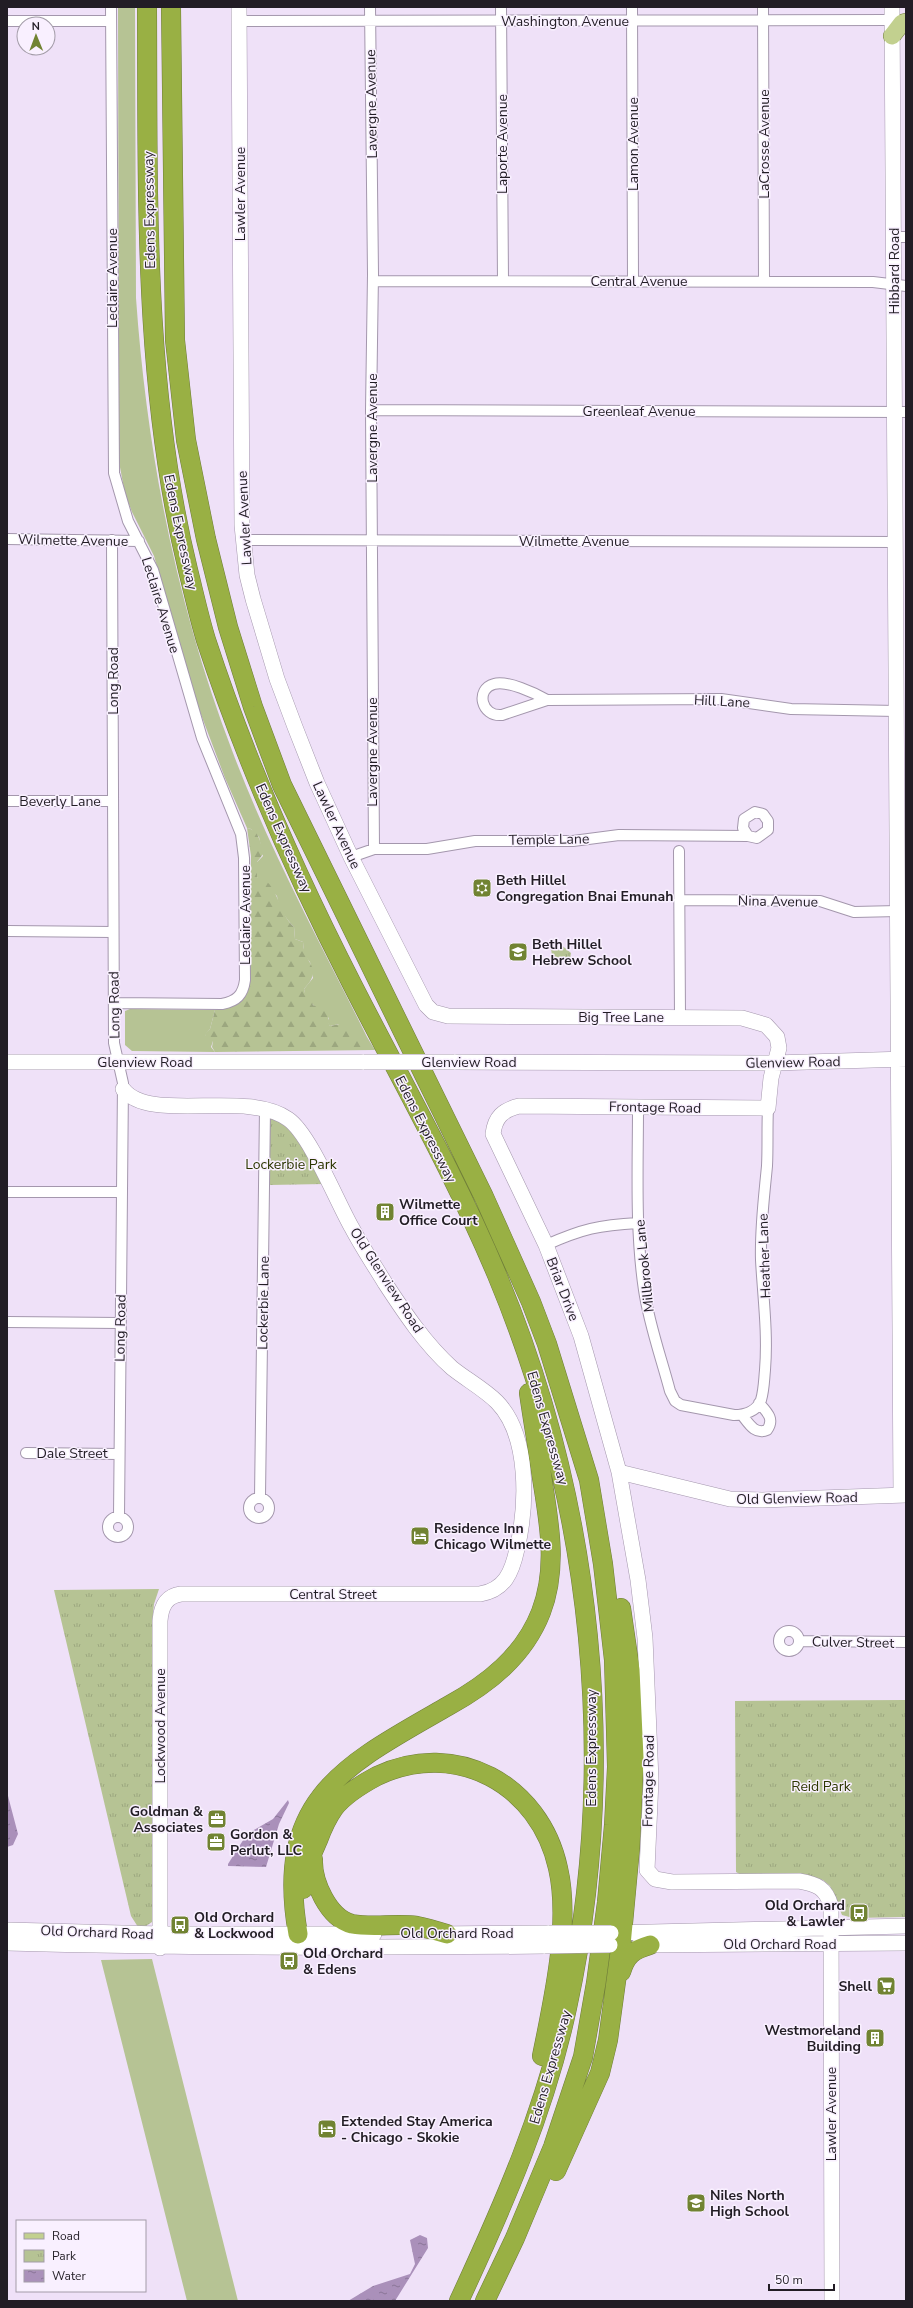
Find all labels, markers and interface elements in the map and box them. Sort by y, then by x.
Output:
street label: Washington Avenue [501,12,629,31]
north arrow [16,16,56,56]
text: N [32,19,40,34]
street label: Lavergne Avenue [361,49,382,159]
street label: LaCrosse Avenue [755,89,774,199]
street label: Laporte Avenue [493,94,512,194]
street label: Lamon Avenue [624,97,643,191]
street label: Lawler Avenue [231,147,250,241]
street label: Edens Expressway [139,150,160,269]
street label: Leclaire Avenue [103,228,122,328]
street label: Hibbard Road [885,228,904,314]
street label: Central Avenue [591,272,687,291]
street label: Lavergne Avenue [363,373,382,483]
street label: Greenleaf Avenue [583,402,695,421]
street label: Lawler Avenue [233,470,256,566]
street label: Edens Expressway [159,473,202,592]
street label: Wilmette Avenue [18,530,128,551]
street label: Wilmette Avenue [519,532,629,551]
street label: Leclaire Avenue [137,555,184,656]
street label: Long Road [104,647,123,715]
street label: Hill Lane [693,691,751,712]
street label: Lavergne Avenue [363,697,382,807]
street label: Lawler Avenue [308,778,365,872]
street label: Edens Expressway [251,781,316,896]
street label: Beverly Lane [19,792,101,811]
street label: Temple Lane [509,829,589,850]
street label: Leclaire Avenue [236,865,255,965]
place label: Beth Hillel Congregation Bnai Emunah [496,871,673,906]
synagogue icon: Beth Hillel Congregation Bnai Emunah [471,877,493,899]
street label: Nina Avenue [738,891,818,912]
place label: Beth Hillel Hebrew School [532,935,632,970]
school or university icon: Beth Hillel Hebrew School [507,941,529,963]
street label: Long Road [104,971,125,1039]
street label: Big Tree Lane [578,1008,664,1027]
street label: Glenview Road [745,1052,841,1073]
street label: Glenview Road [97,1053,193,1072]
street label: Glenview Road [421,1053,517,1072]
street label: Edens Expressway [390,1073,461,1187]
street label: Frontage Road [609,1097,701,1118]
park label: Lockerbie Park [245,1155,338,1174]
place label: Wilmette Office Court [399,1195,478,1230]
building icon: Wilmette Office Court [374,1201,396,1223]
street label: Heather Lane [754,1213,775,1299]
street label: Millbrook Lane [630,1219,659,1313]
street label: Old Glenview Road [345,1224,428,1337]
street label: Briar Drive [542,1255,583,1324]
street label: Lockerbie Lane [253,1256,274,1350]
street label: Long Road [110,1294,131,1362]
street label: Edens Expressway [522,1369,573,1488]
street label: Dale Street [36,1444,108,1463]
street label: Old Glenview Road [736,1488,858,1509]
place label: Residence Inn Chicago Wilmette [434,1519,552,1554]
hotel icon: Residence Inn Chicago Wilmette [409,1525,431,1547]
street label: Central Street [289,1585,377,1604]
street label: Culver Street [812,1632,894,1653]
street label: Lockwood Avenue [151,1668,170,1784]
street label: Edens Expressway [582,1688,601,1807]
street label: Frontage Road [638,1735,659,1827]
park label: Reid Park [791,1777,852,1796]
place label: Goldman & Associates [130,1802,204,1837]
office icon: Goldman & Associates [206,1808,228,1830]
place label: Gordon & Perlut, LLC [230,1825,303,1860]
office icon: Gordon & Perlut, LLC [205,1831,227,1853]
place label: Old Orchard & Lawler [765,1896,845,1931]
bus stop icon: Old Orchard & Lawler [848,1902,870,1924]
place label: Old Orchard & Lockwood [194,1908,274,1943]
bus stop icon: Old Orchard & Lockwood [169,1914,191,1936]
street label: Old Orchard Road [40,1921,154,1944]
street label: Old Orchard Road [400,1924,514,1943]
street label: Old Orchard Road [723,1935,837,1954]
place label: Old Orchard & Edens [303,1944,383,1979]
bus stop icon: Old Orchard & Edens [278,1950,300,1972]
supermarket icon: Shell [875,1975,897,1997]
place label: Shell [838,1977,873,1996]
street label: Edens Expressway [525,2007,576,2126]
place label: Westmoreland Building [765,2021,861,2056]
building icon: Westmoreland Building [864,2027,886,2049]
street label: Lawler Avenue [822,2067,841,2161]
place label: Extended Stay America - Chicago - Skokie [341,2112,493,2147]
hotel icon: Extended Stay America - Chicago - Skokie [316,2118,338,2140]
place label: Niles North High School [710,2186,790,2221]
school or university icon: Niles North High School [685,2192,707,2214]
legend [16,2220,146,2292]
text: Road [52,2228,80,2244]
text: Park [52,2248,77,2264]
scale bar [769,2266,834,2292]
text: Water [52,2268,86,2284]
text: 50 m [775,2272,803,2288]

